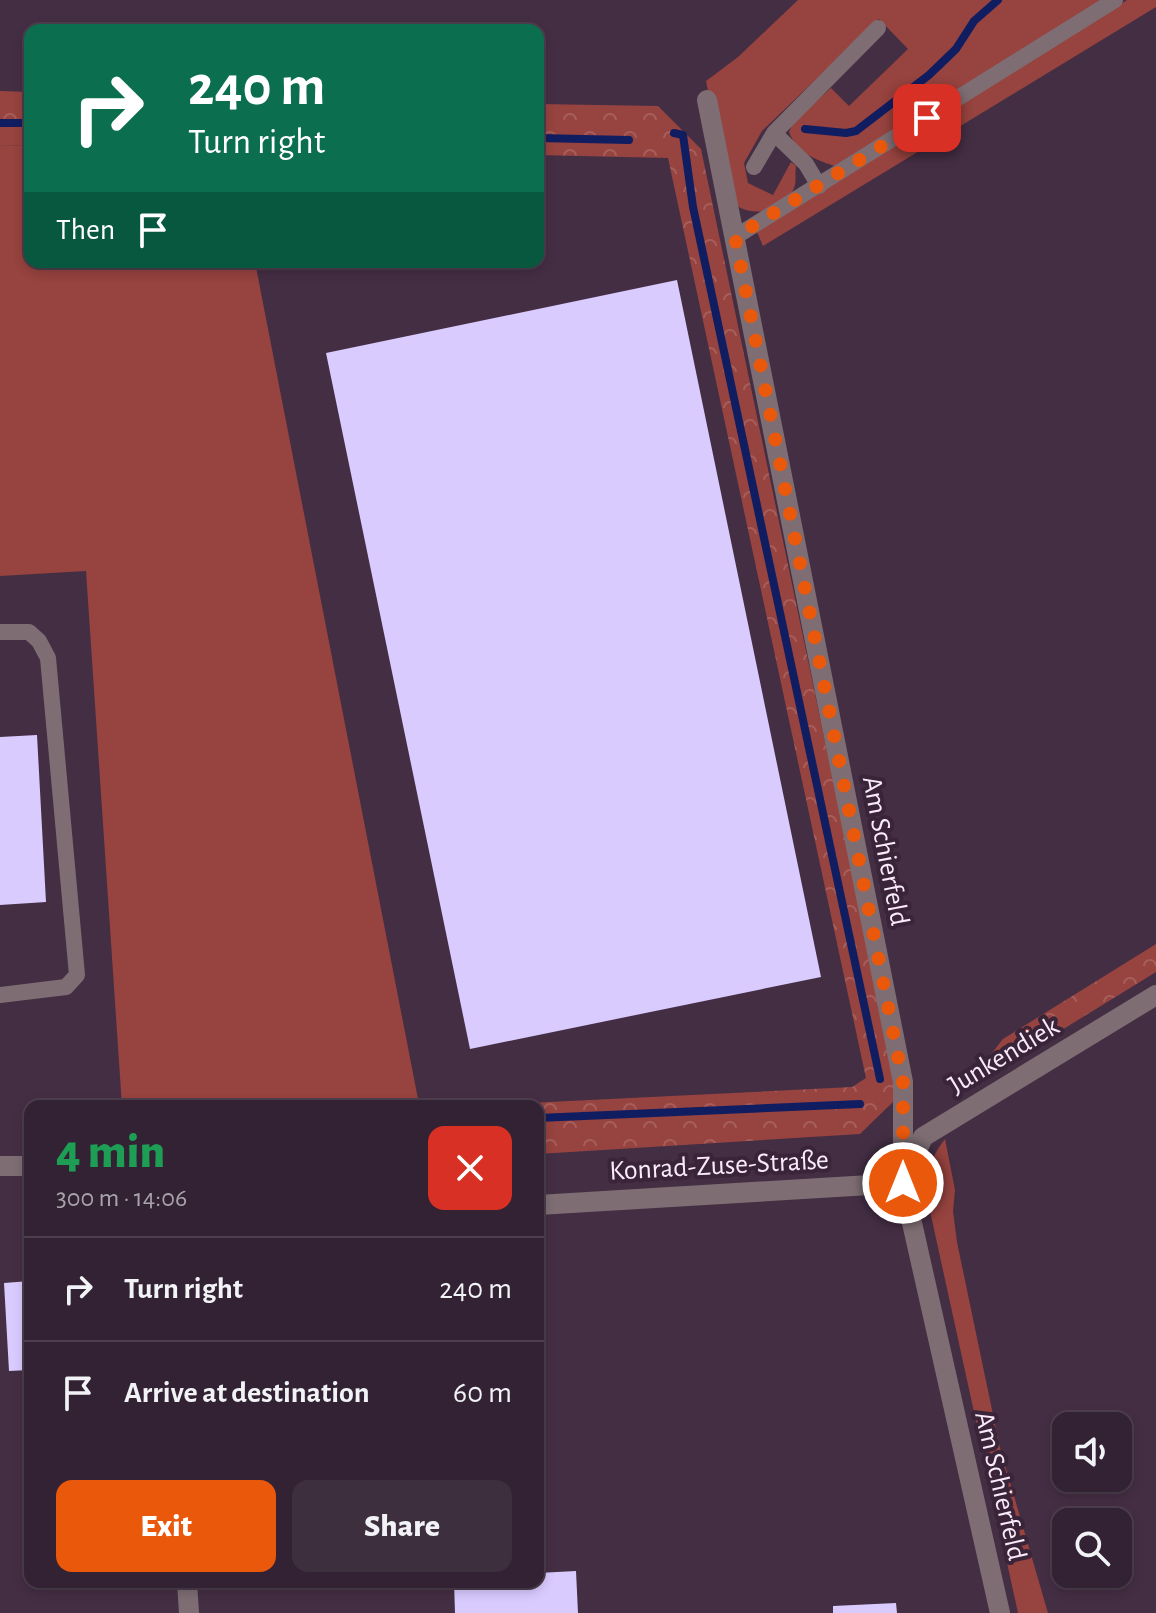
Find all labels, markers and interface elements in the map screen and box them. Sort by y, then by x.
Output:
icon: right [56,56,160,160]
text: 240 m [188,59,325,115]
pin [893,84,961,152]
icon: arrive [905,96,949,140]
text: Turn right [188,124,325,160]
icon: arrive [131,208,175,252]
text: Then [56,215,115,245]
street label: Am Schierfeld [857,774,913,928]
street label: Junkendiek [944,1012,1064,1100]
button: close [428,1126,512,1210]
text: 4 min [56,1129,165,1177]
position arrow [861,1141,945,1225]
street label: Konrad-Zuse-Straße [608,1146,830,1186]
text: 300 m · 14:06 [56,1185,187,1211]
icon: right [56,1267,100,1311]
text: Turn right [124,1274,243,1304]
text: 240 m [439,1274,512,1304]
icon: arrive [56,1371,100,1415]
text: Arrive at destination [124,1378,370,1408]
text: 60 m [453,1378,512,1408]
street label: Am Schierfeld [969,1409,1031,1563]
map controls [1052,1412,1132,1588]
button: sound [1052,1412,1132,1492]
button: Exit [56,1480,276,1572]
button: Share [292,1480,512,1572]
button: search [1052,1508,1132,1588]

